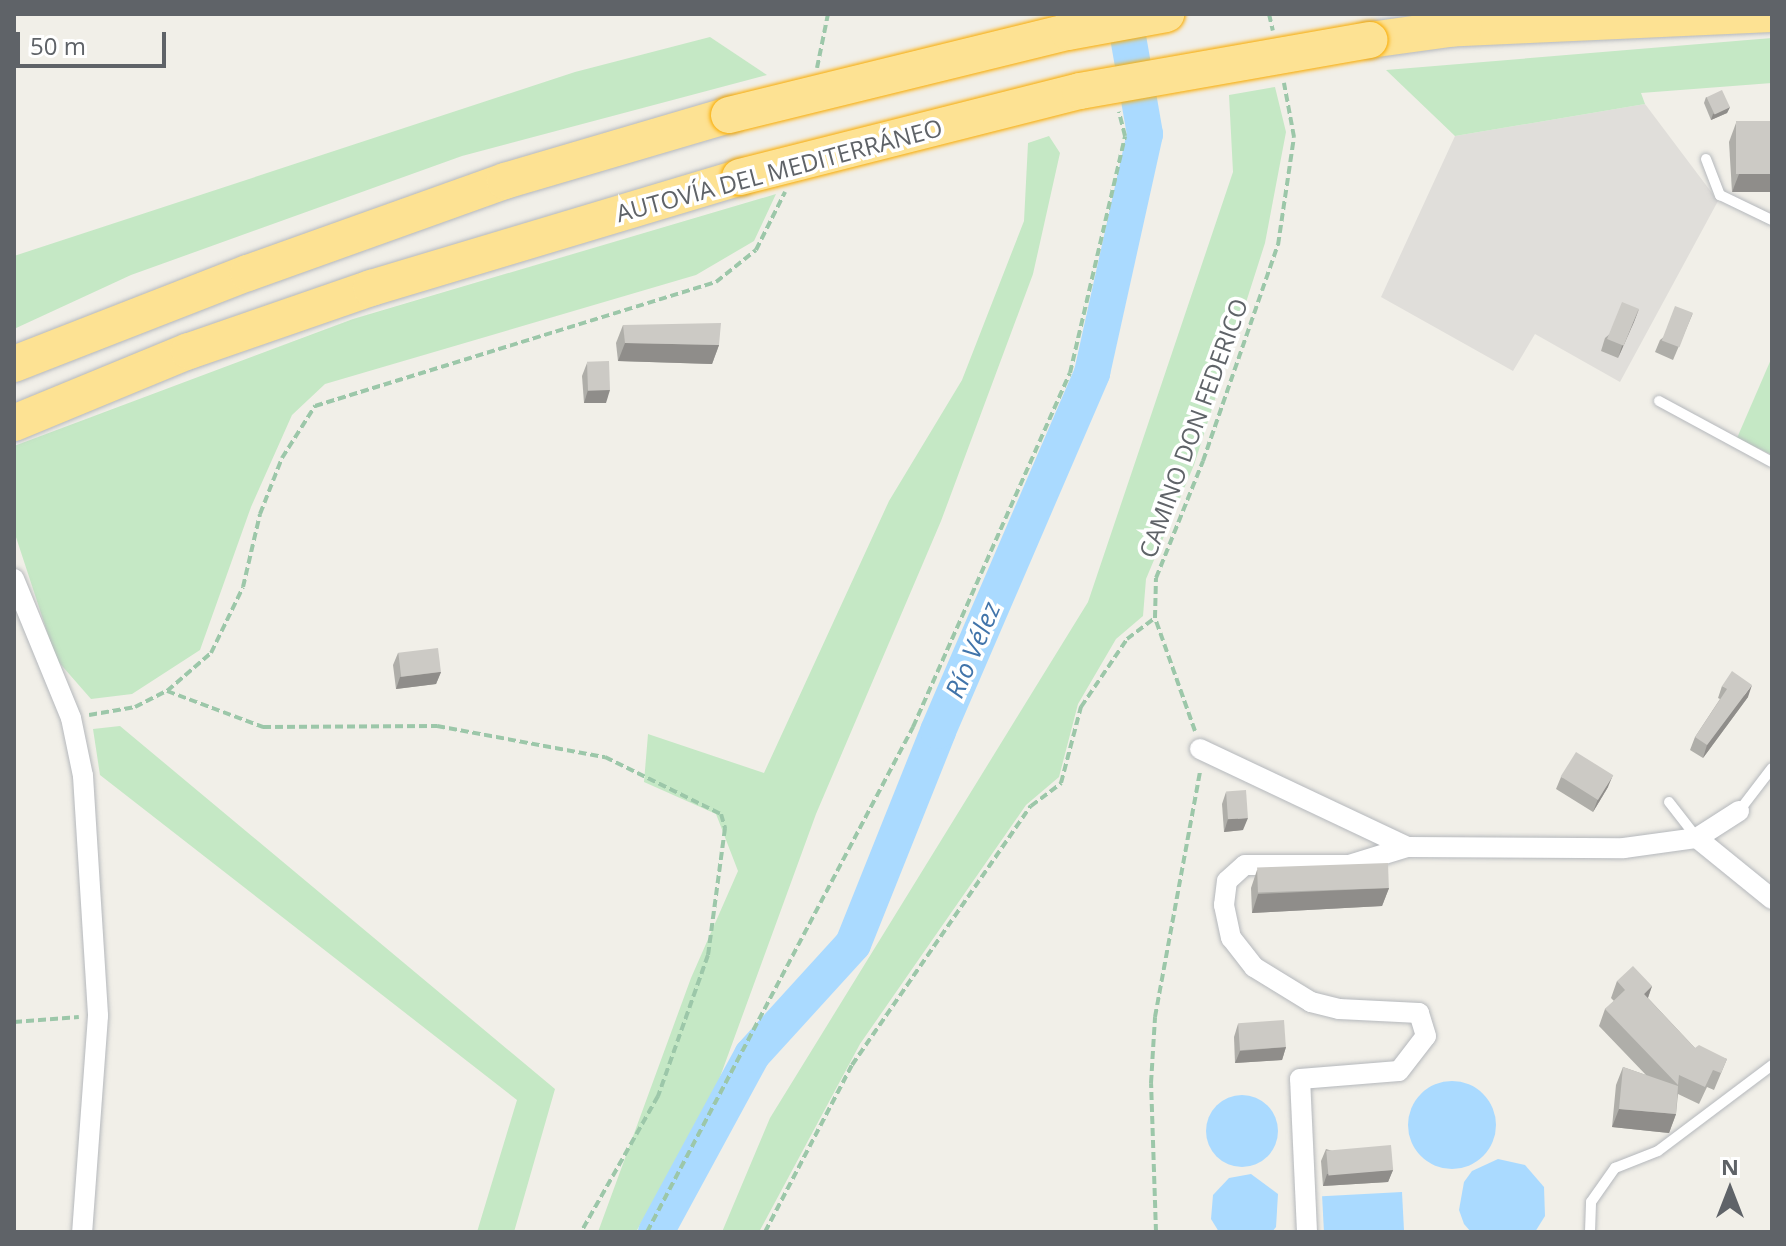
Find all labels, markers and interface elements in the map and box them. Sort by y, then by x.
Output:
scale bar [20,16,170,66]
text: 50 m [30,29,86,62]
street label: AUTOVÍA DEL MEDITERRÁNEO [613,112,945,228]
street label: CAMINO DON FEDERICO [1133,294,1253,562]
water label: Río Vélez [939,597,1007,703]
north arrow [1690,1150,1770,1230]
text: N [1721,1151,1739,1181]

